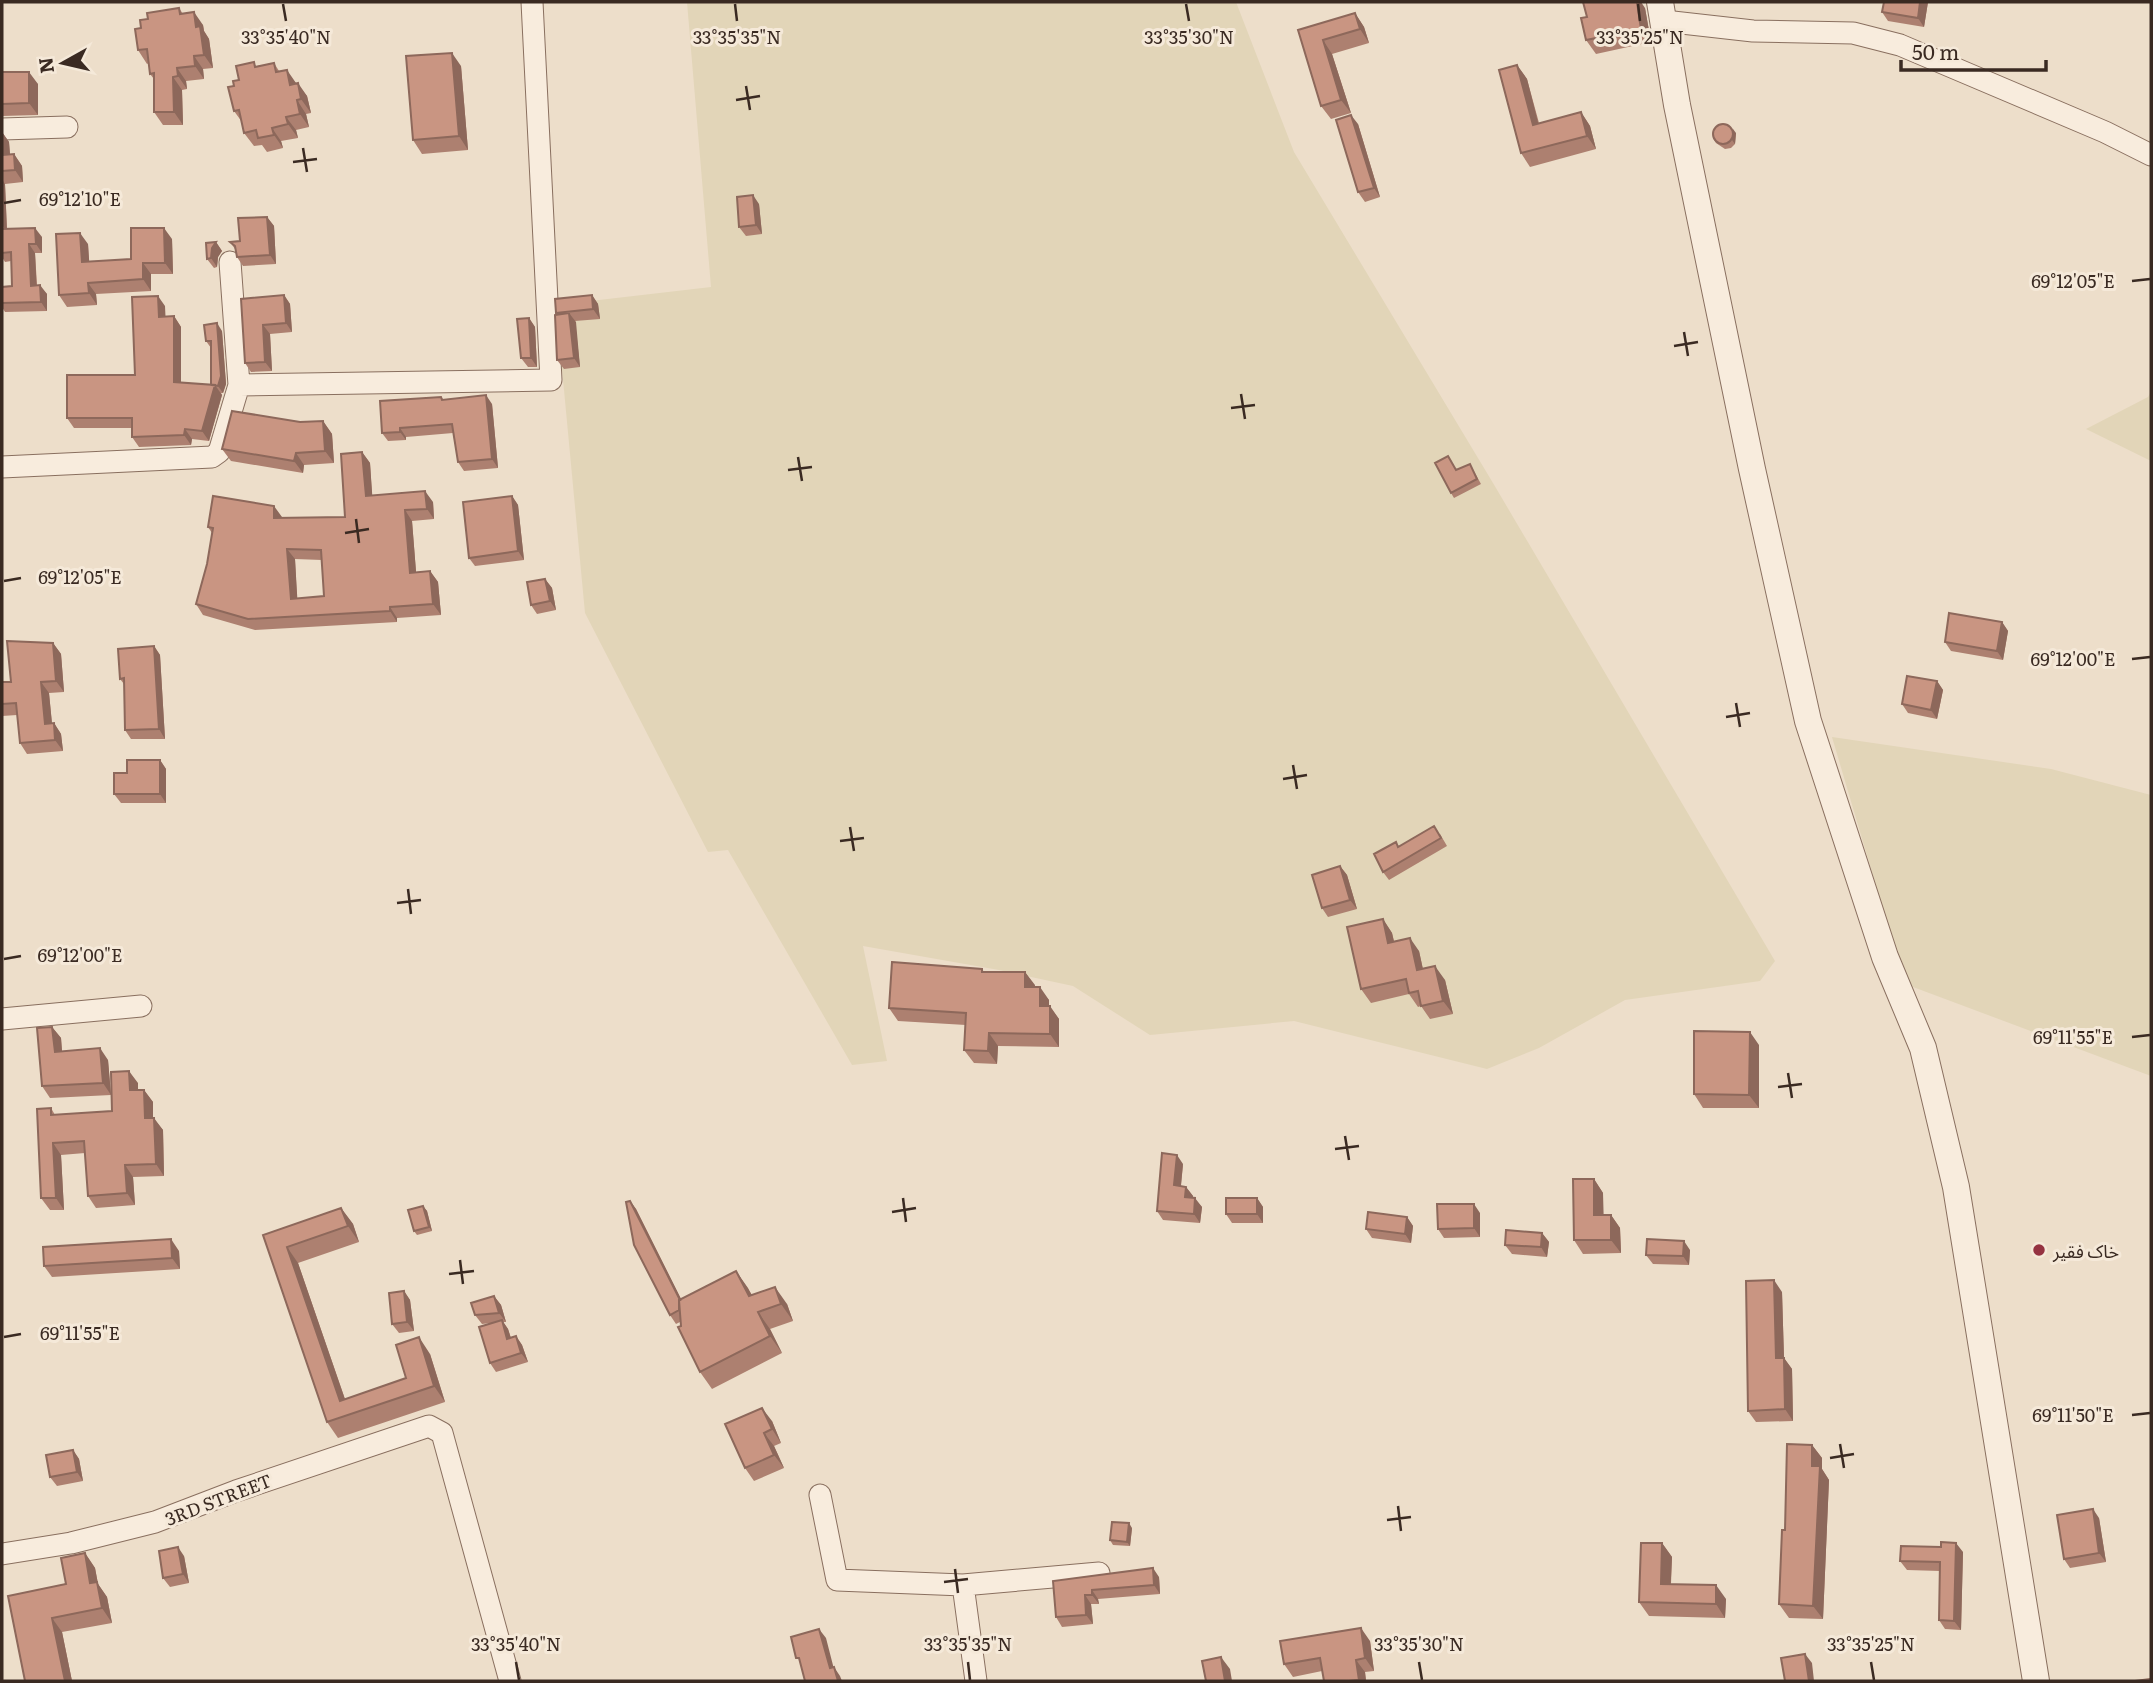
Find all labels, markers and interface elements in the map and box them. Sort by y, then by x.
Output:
text: 33°35'40"N [241,23,331,50]
text: 33°35'35"N [693,23,781,50]
text: 33°35'30"N [1144,23,1234,50]
text: 33°35'25"N [1596,23,1684,50]
north arrow [28,28,98,98]
scale bar [1901,28,2046,72]
text: 50 m [1912,35,1959,66]
text: N [30,56,60,75]
text: 69°12'10"E [39,185,121,212]
text: 69°12'05"E [2031,267,2115,294]
text: 69°12'05"E [38,563,122,590]
text: 69°12'00"E [2031,645,2115,672]
text: 69°12'00"E [38,941,122,968]
text: 69°11'55"E [2033,1023,2113,1050]
place label: خاک فقیر [2052,1237,2119,1264]
marker: خاک فقیر [2031,1242,2047,1258]
text: 69°11'55"E [40,1319,120,1346]
text: 69°11'50"E [2032,1401,2114,1428]
street label: 3RD STREET [161,1466,275,1532]
text: 33°35'40"N [471,1630,561,1657]
text: 33°35'35"N [924,1630,1012,1657]
text: 33°35'30"N [1374,1630,1464,1657]
text: 33°35'25"N [1827,1630,1915,1657]

